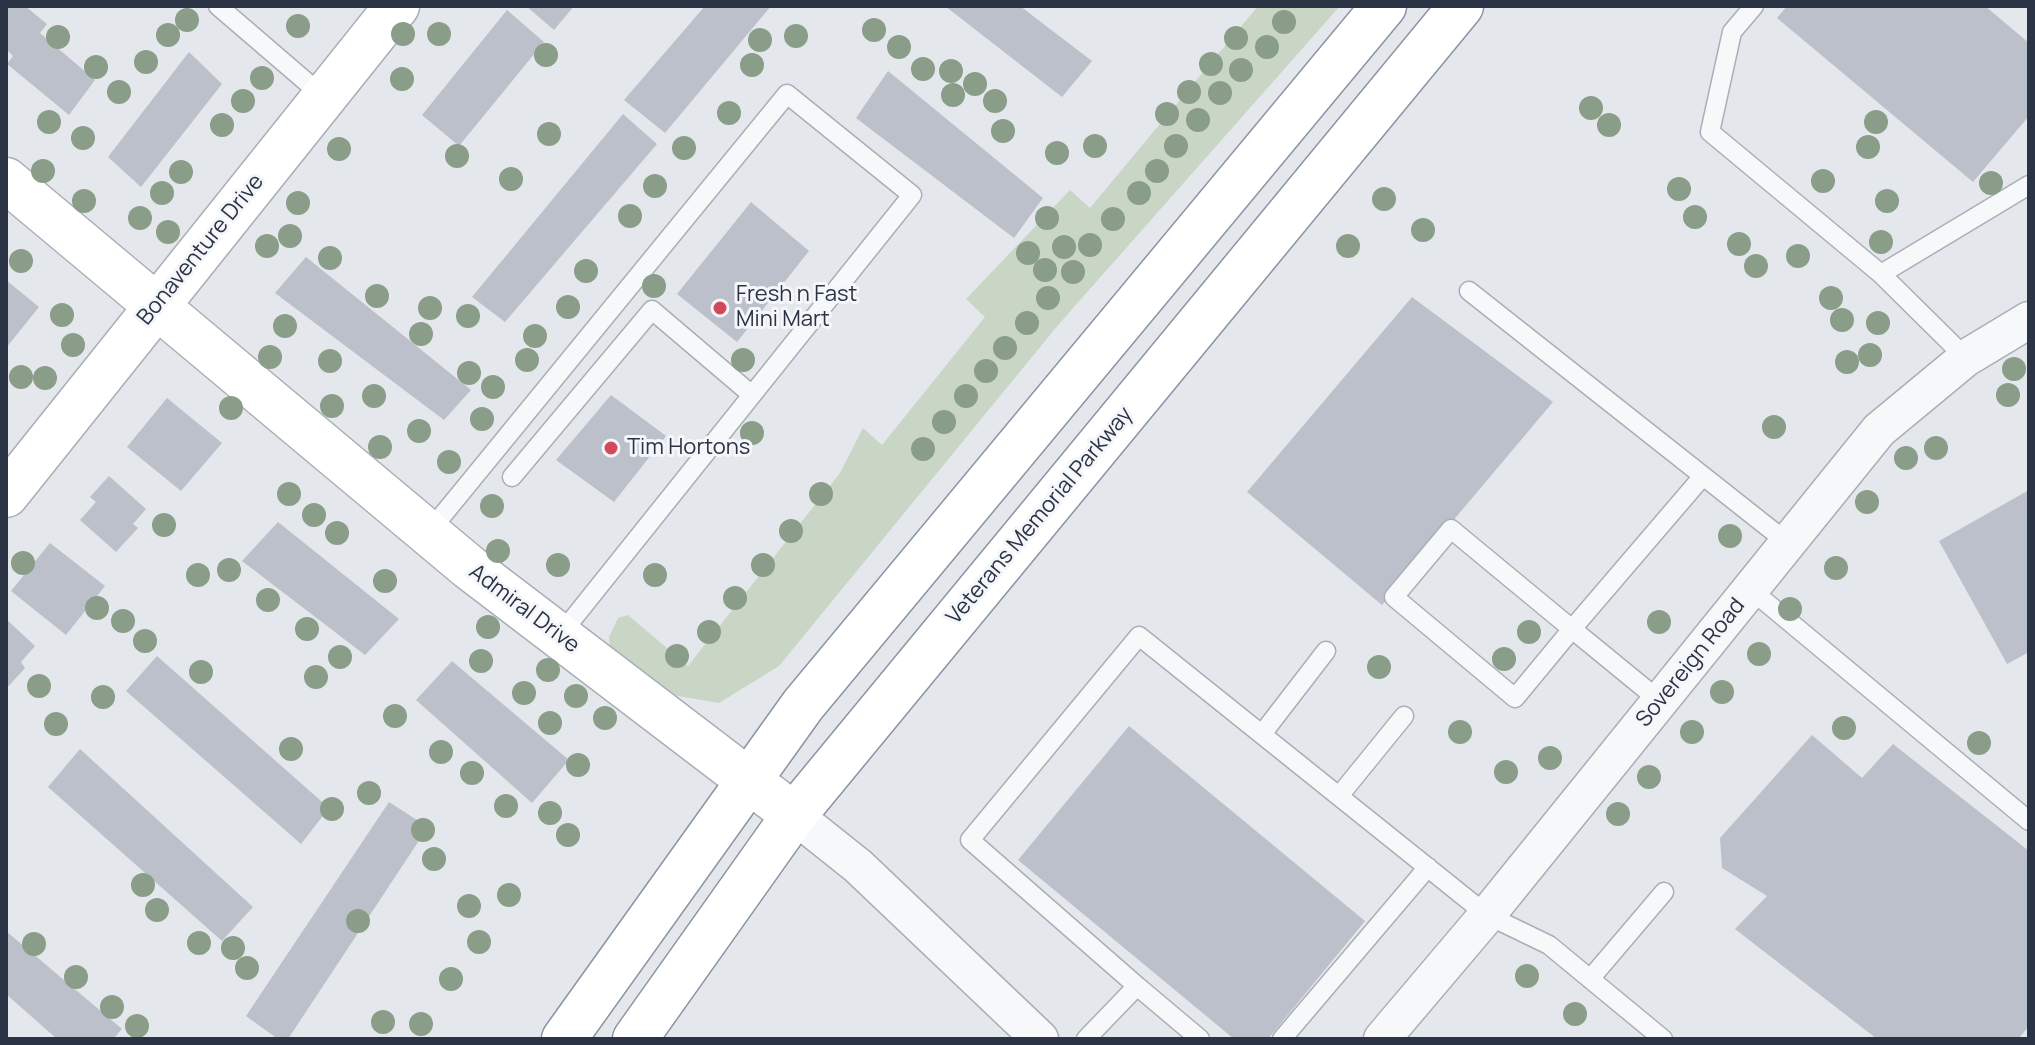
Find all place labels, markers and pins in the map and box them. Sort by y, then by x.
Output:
place label: Fresh n Fast Mini Mart [736,282,857,334]
marker: Fresh n Fast Mini Mart [711,299,729,317]
place label: Tim Hortons [627,435,750,461]
marker: Tim Hortons [602,439,620,457]

